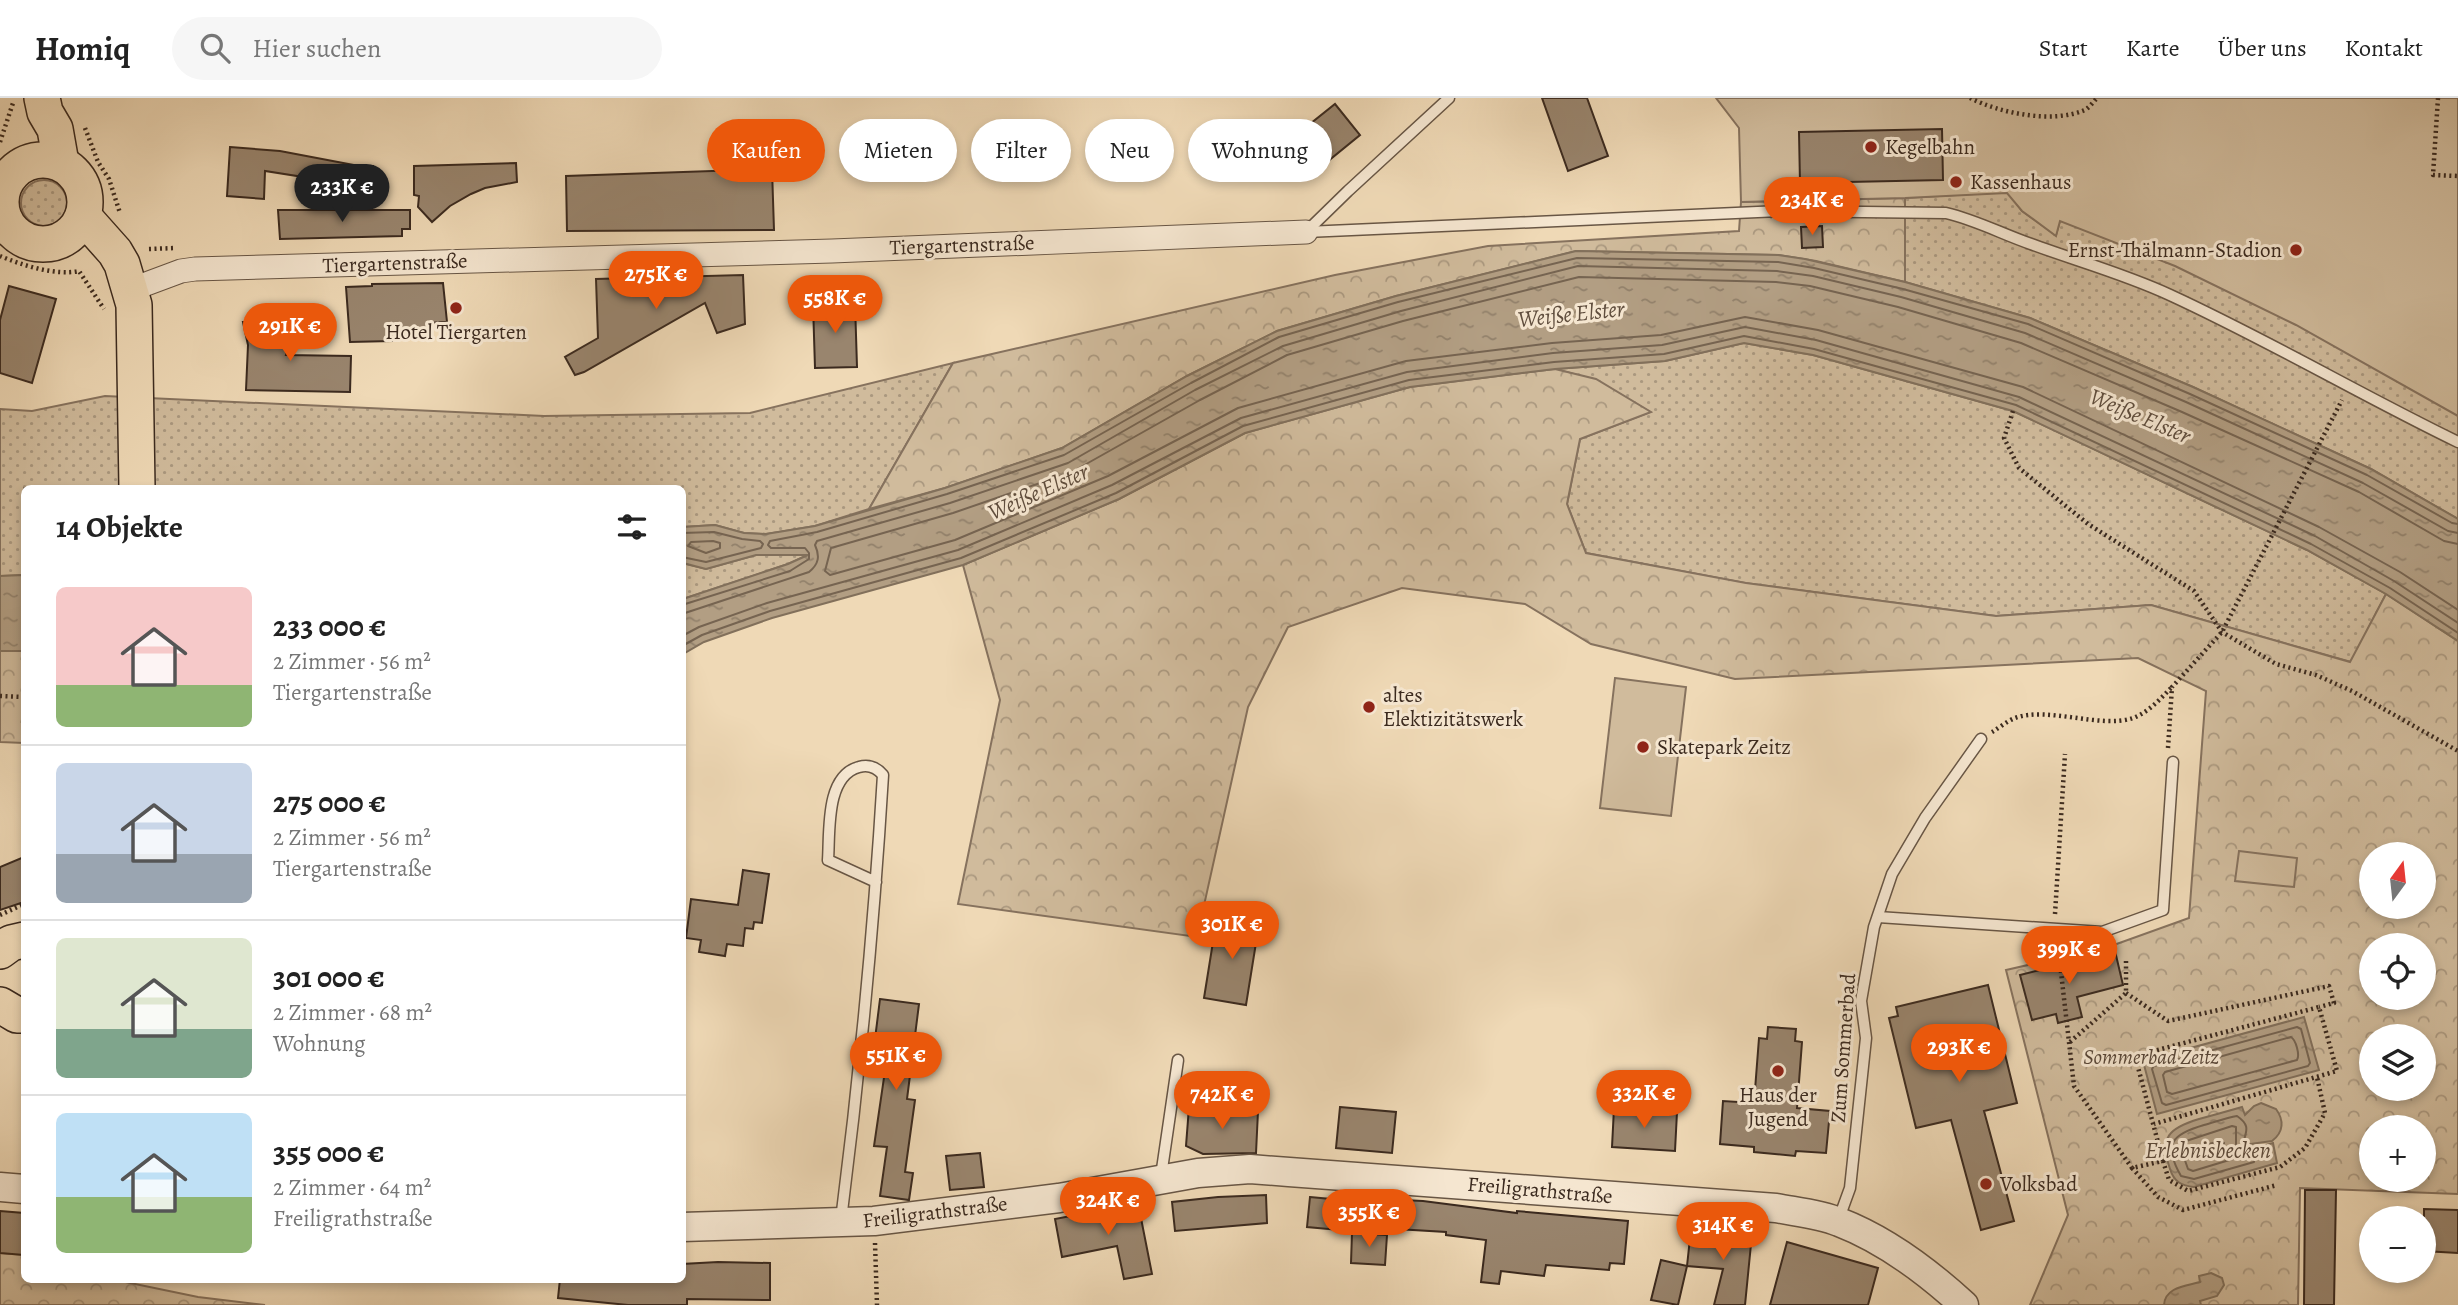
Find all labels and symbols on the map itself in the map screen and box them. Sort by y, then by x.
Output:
place label: Kegelbahn [1885,133,1975,161]
marker: Kegelbahn [1863,139,1879,155]
pin: 233K € [285,164,399,224]
place label: Kassenhaus [1970,168,2071,196]
marker: Kassenhaus [1948,174,1964,190]
pin: 234K € [1755,178,1869,237]
street label: Tiergartenstraße [889,228,1035,262]
place label: Ernst-Thälmann-Stadion [2068,236,2282,264]
marker: Ernst-Thälmann-Stadion [2288,242,2304,258]
street label: Tiergartenstraße [322,246,468,280]
pin: 275K € [599,252,713,311]
pin: 558K € [778,275,892,335]
water label: Weiße Elster [1516,293,1627,335]
marker: Hotel Tiergarten [448,300,464,316]
pin: 291K € [233,303,347,363]
place label: Hotel Tiergarten [385,318,527,346]
water label: Weiße Elster [2085,381,2196,452]
water label: Weiße Elster [983,456,1094,528]
place label: altes Elektizitätswerk [1383,681,1524,733]
marker: altes Elektizitätswerk [1361,699,1377,715]
place label: Skatepark Zeitz [1657,733,1791,761]
marker: Skatepark Zeitz [1635,739,1651,755]
north arrow [2359,842,2436,919]
pin: 301K € [1175,902,1289,961]
pin: 399K € [2012,926,2126,986]
street label: Zum Sommerbad [1824,971,1862,1124]
pin: 293K € [1902,1024,2016,1084]
pin: 551K € [839,1032,953,1092]
park label: Sommerbad Zeitz [2083,1043,2219,1071]
marker: Haus der Jugend [1770,1063,1786,1079]
pin: 332K € [1587,1070,1701,1130]
pin: 742K € [1165,1072,1279,1131]
place label: Haus der Jugend [1739,1081,1817,1133]
water label: Erlebnisbecken [2145,1135,2271,1166]
street label: Freiligrathstraße [1466,1170,1614,1210]
place label: Volksbad [1999,1170,2078,1198]
marker: Volksbad [1978,1176,1994,1192]
pin: 324K € [1051,1178,1165,1237]
street label: Freiligrathstraße [861,1189,1009,1235]
pin: 355K € [1312,1190,1426,1249]
pin: 314K € [1666,1202,1780,1262]

